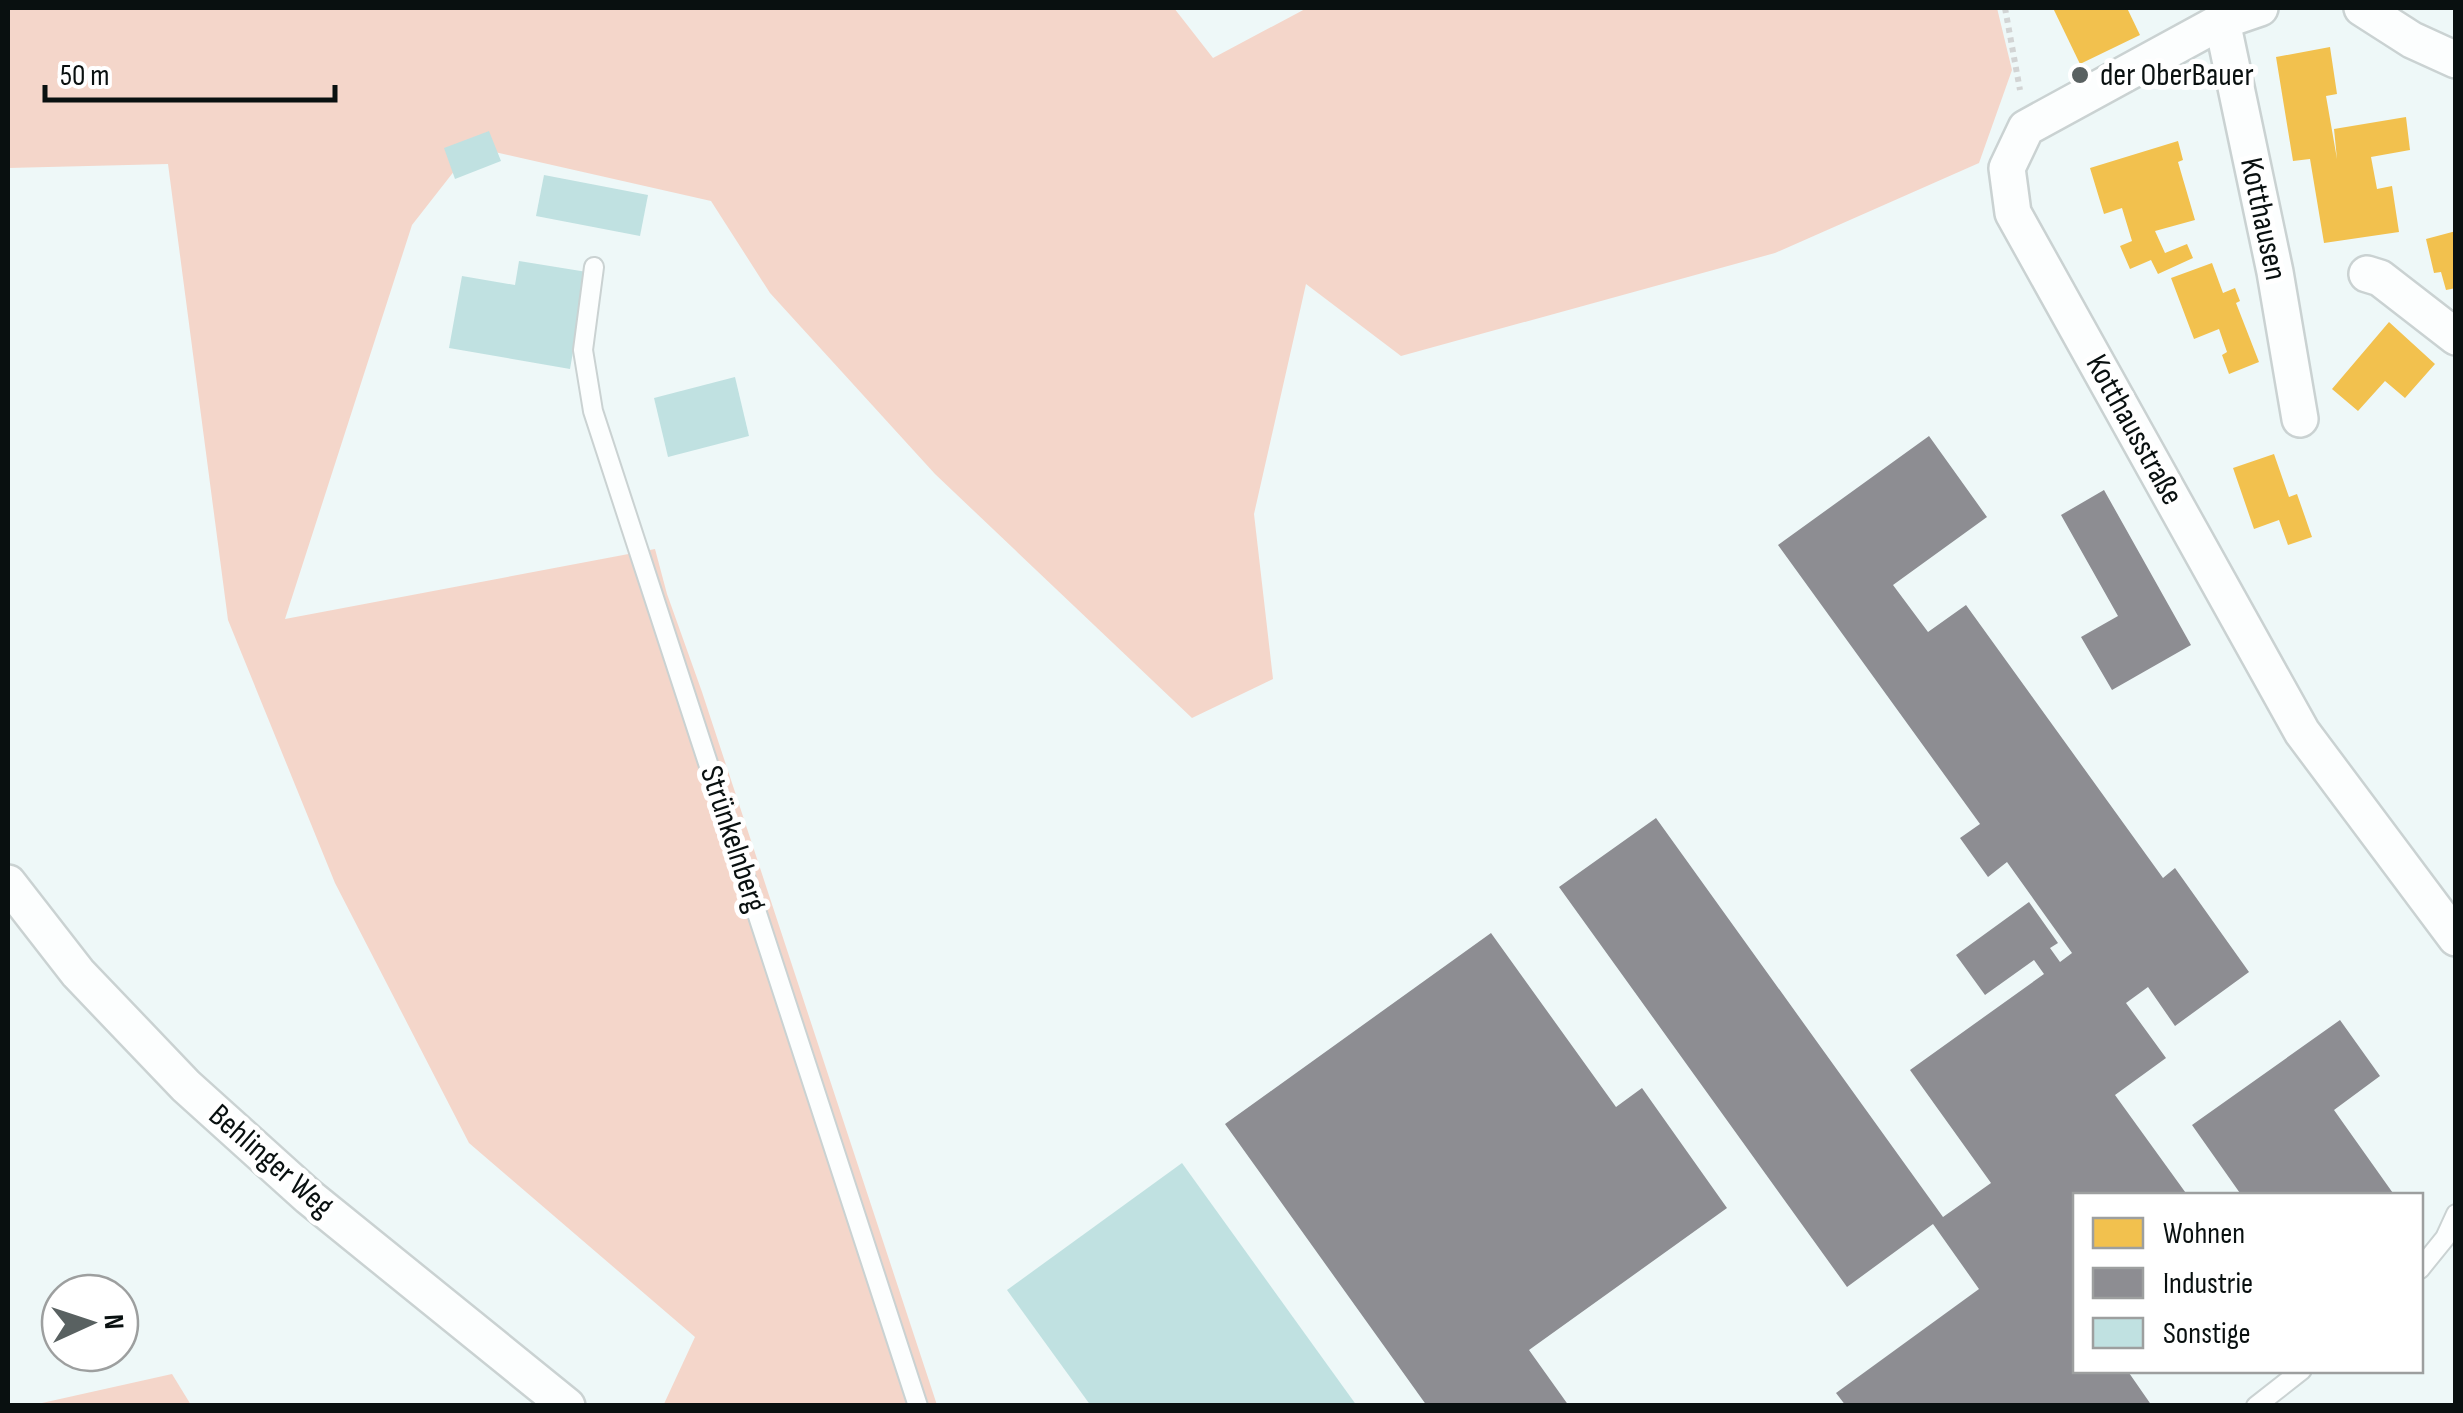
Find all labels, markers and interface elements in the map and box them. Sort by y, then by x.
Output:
scale bar [45,40,335,102]
place label: der OberBauer [2100,56,2254,95]
text: 50 m [60,58,109,94]
marker: der OberBauer [2069,64,2091,86]
street label: Kotthausen [2231,154,2295,284]
street label: Kotthausstraße [2077,348,2191,512]
street label: Strünkelnberg [691,761,775,917]
street label: Behlinger Weg [201,1096,341,1226]
legend [2073,1193,2423,1373]
text: Wohnen [2163,1216,2245,1252]
text: Industrie [2163,1266,2253,1302]
north arrow [40,1273,140,1373]
text: N [97,1313,130,1330]
text: Sonstige [2163,1316,2251,1352]

